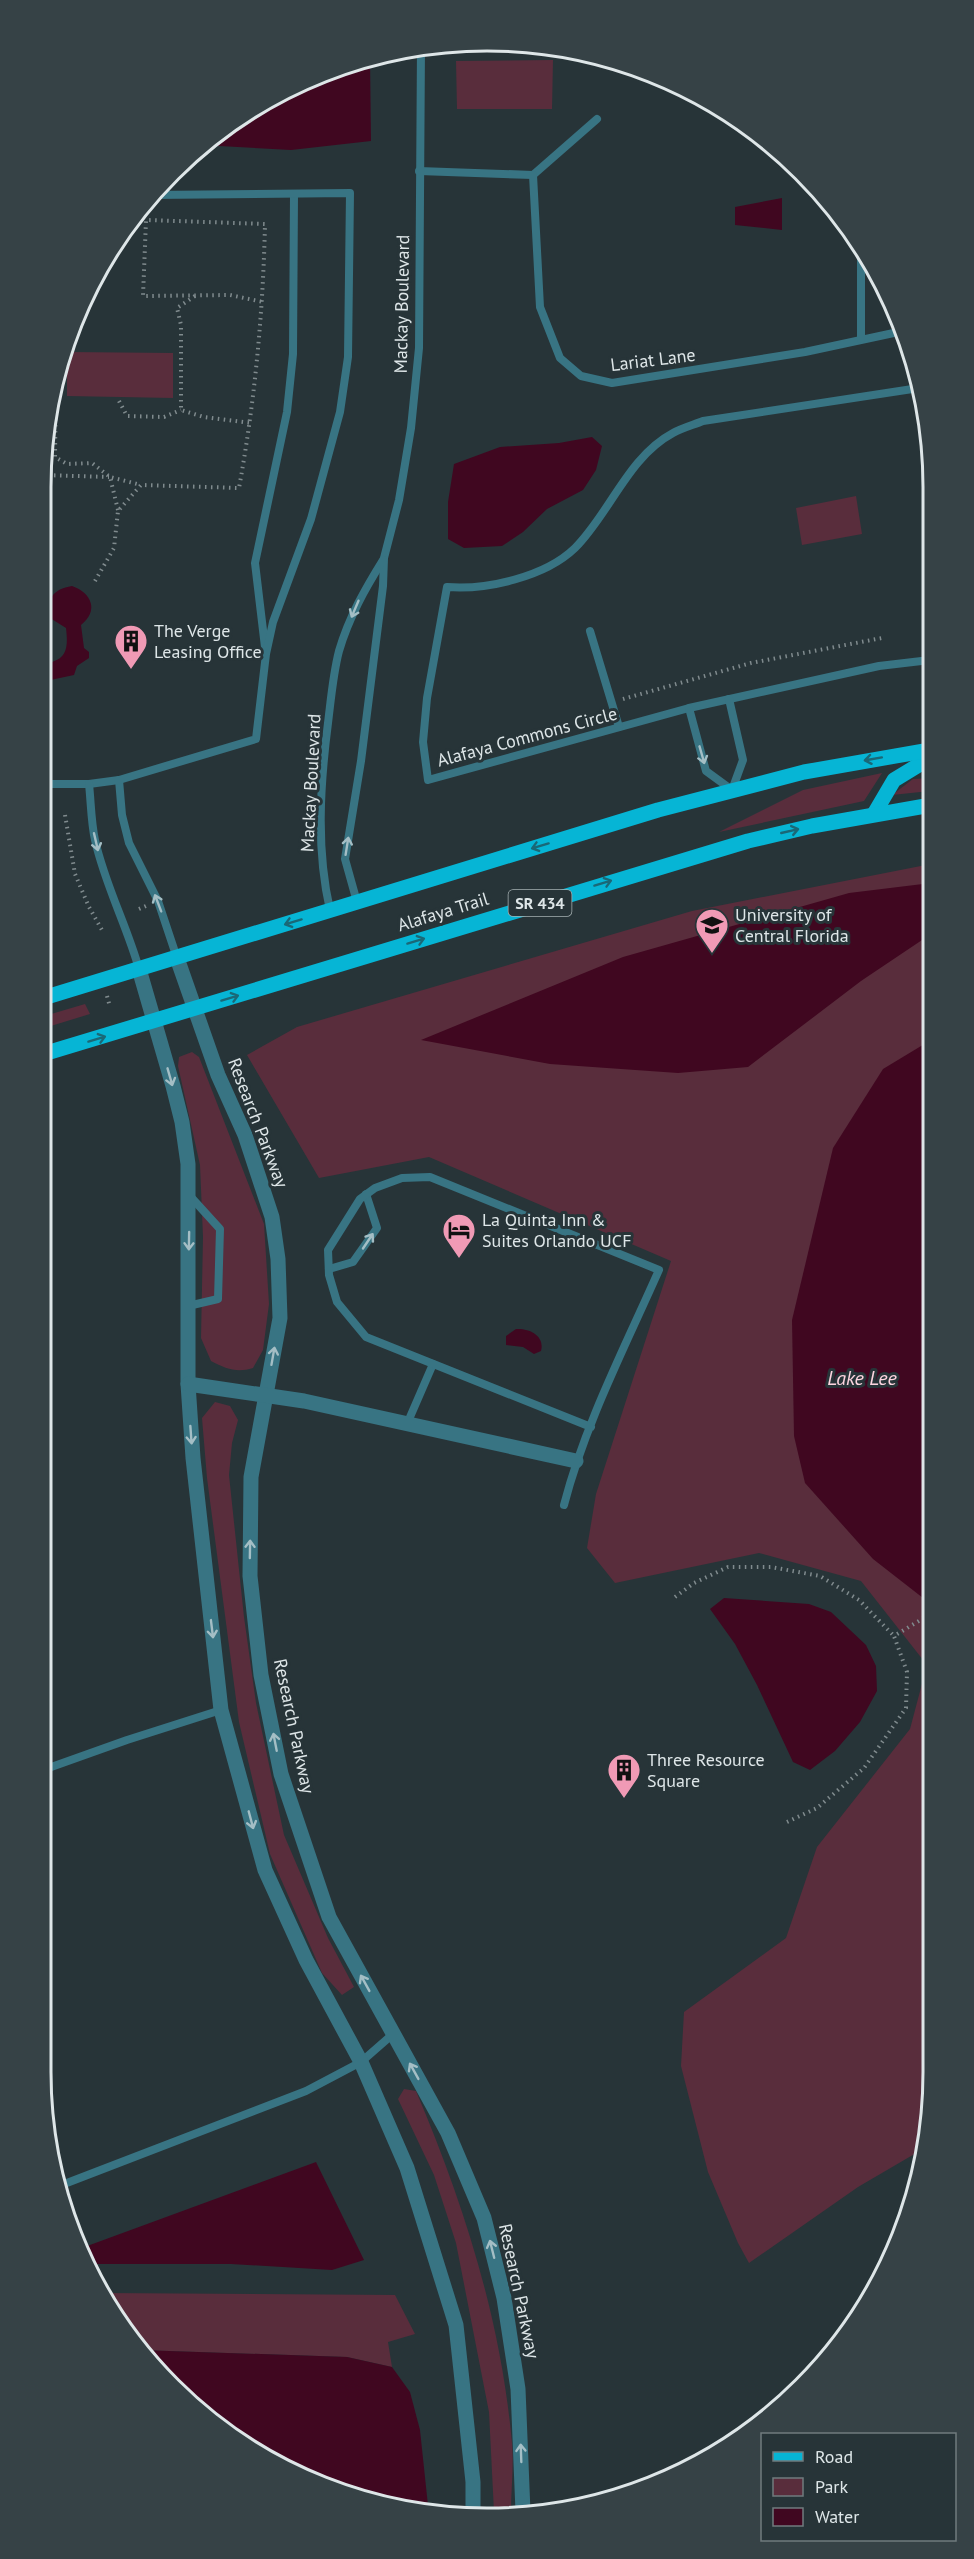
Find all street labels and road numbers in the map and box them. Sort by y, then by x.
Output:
street label: Mackay Boulevard [389,234,414,374]
street label: Lariat Lane [609,343,697,376]
street label: Alafaya Commons Circle [434,701,620,772]
street label: Mackay Boulevard [295,713,326,853]
street label: Alafaya Trail [394,887,492,936]
road number: SR 434 [508,890,572,916]
street label: Research Parkway [223,1055,294,1192]
street label: Research Parkway [269,1656,320,1796]
street label: Research Parkway [494,2221,545,2361]

